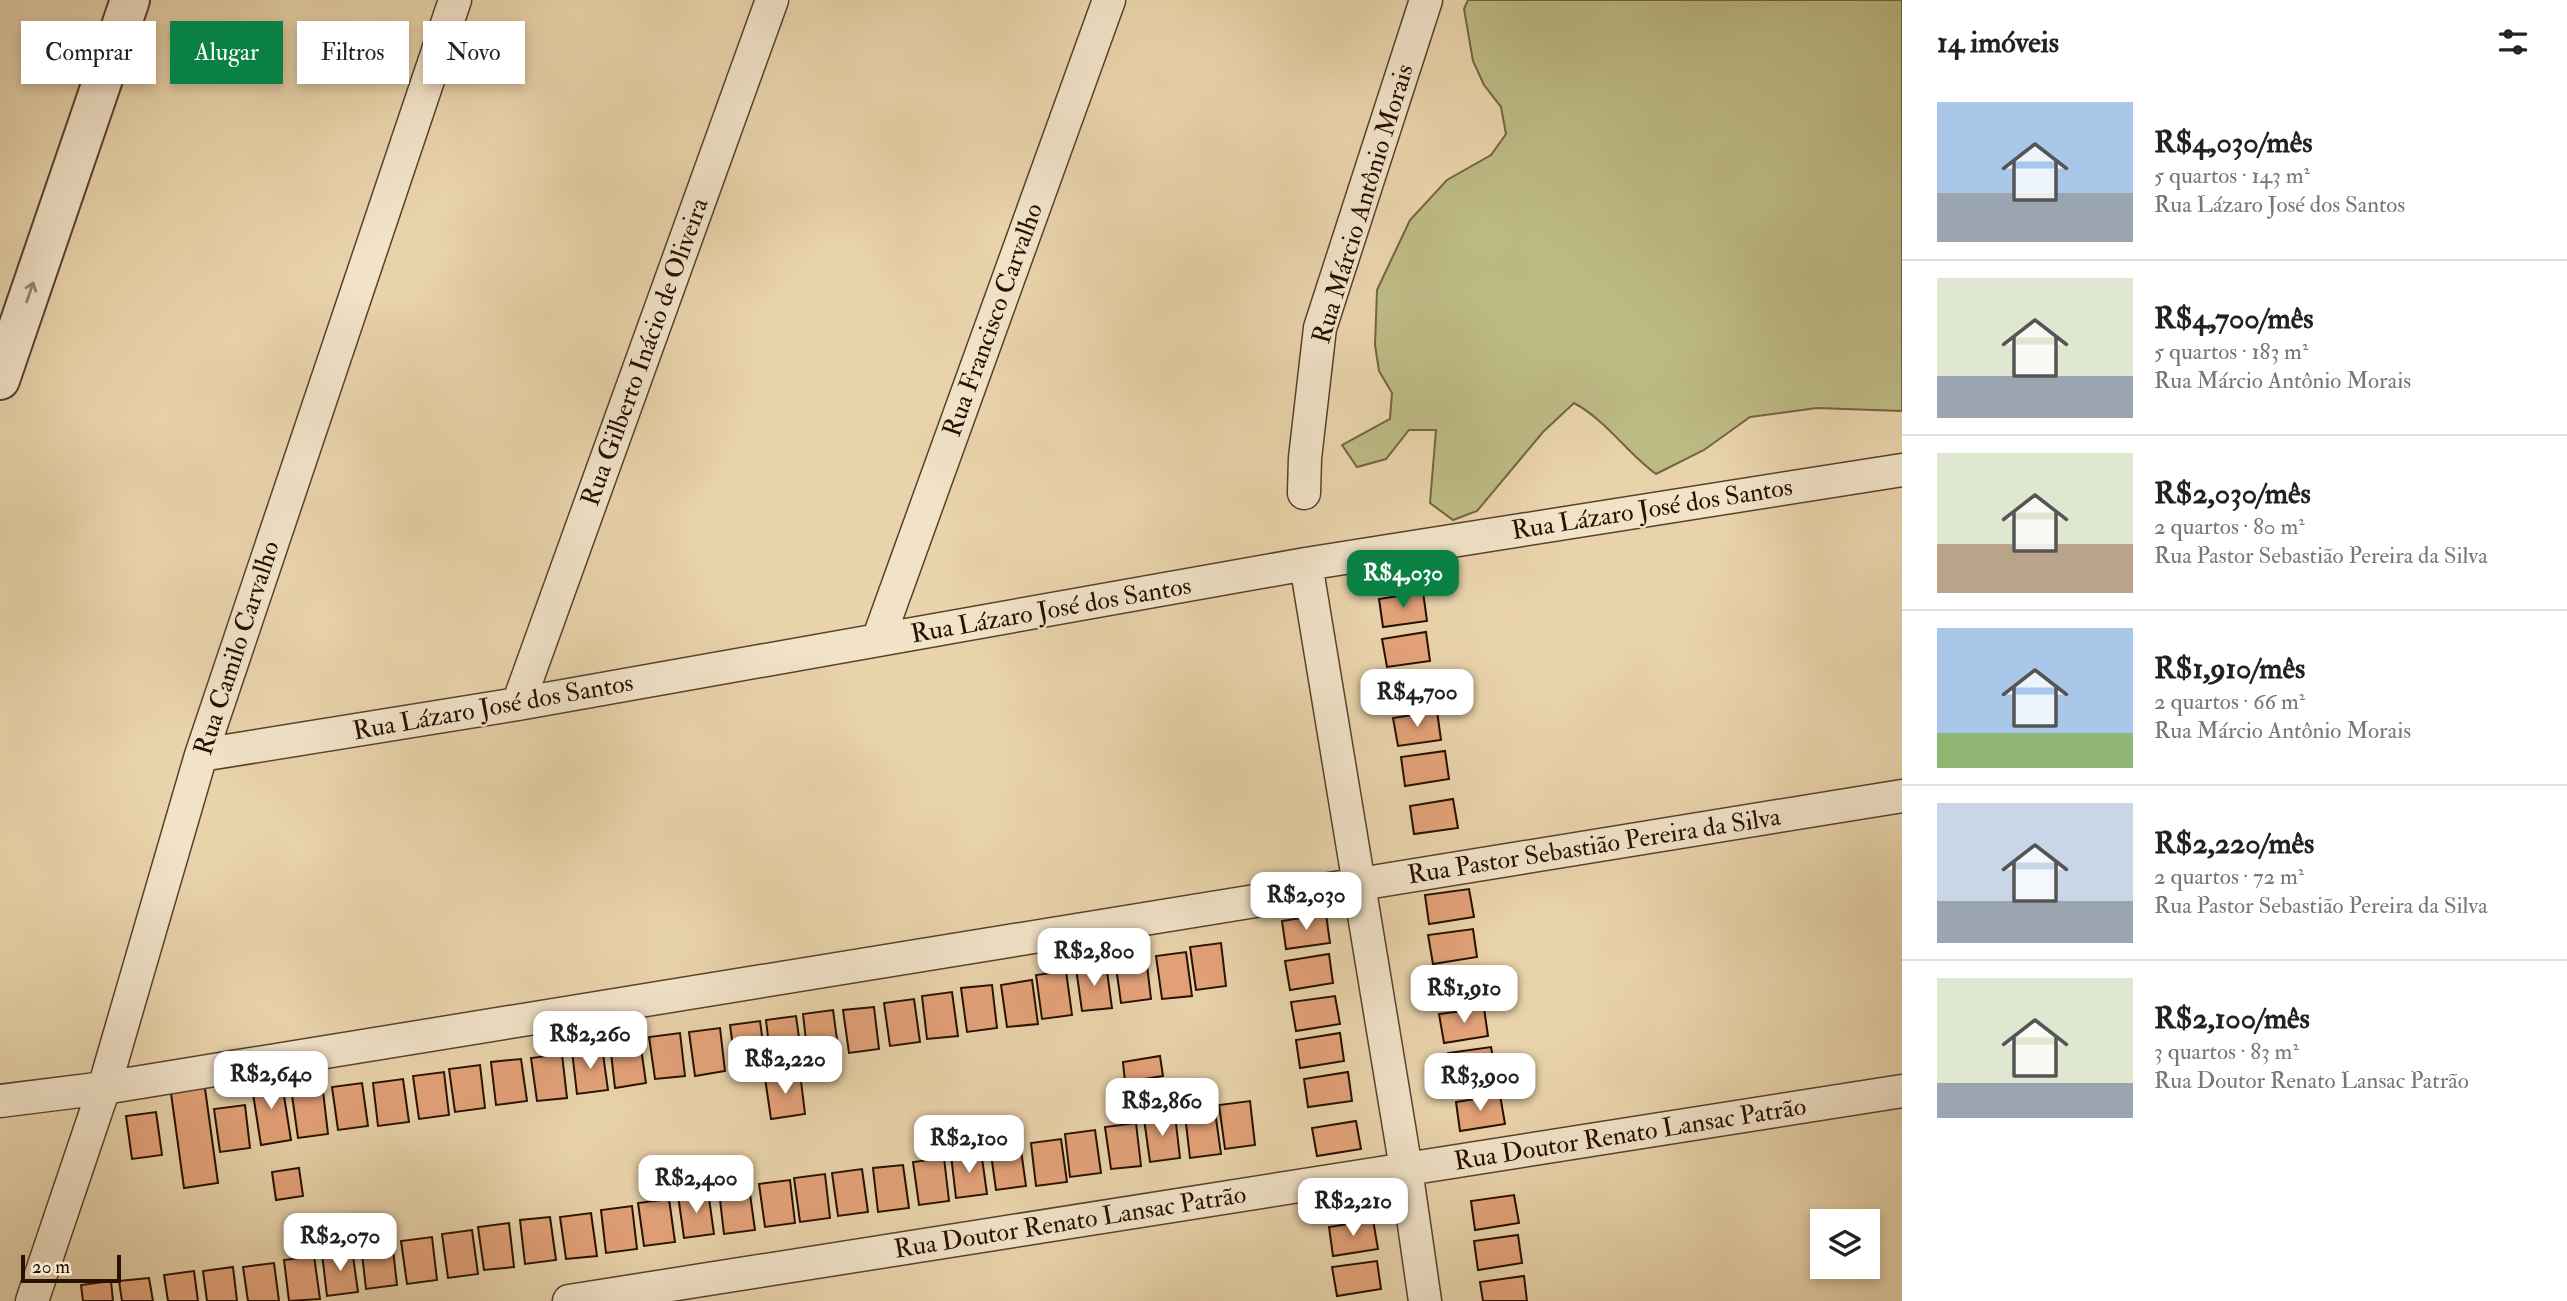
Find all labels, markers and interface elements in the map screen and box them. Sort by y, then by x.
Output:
chip: Comprar [21,21,156,84]
chip: Alugar [170,21,283,84]
chip: Filtros [297,21,409,84]
chip: Novo [423,21,525,84]
icon: filters [2494,23,2532,61]
text: 14 imóveis [1937,24,2059,61]
street label: Rua Márcio Antônio Morais [1305,60,1421,348]
text: R$4,030/mês [2154,124,2312,161]
icon: home [1993,130,2077,214]
text: 5 quartos · 143 m² [2154,161,2310,190]
text: Rua Lázaro José dos Santos [2154,190,2405,219]
street label: Rua Gilberto Inácio de Oliveira [574,193,716,510]
street label: Rua Francisco Carvalho [936,199,1050,441]
one-way arrow [25,282,37,304]
text: R$4,700/mês [2154,300,2313,337]
icon: home [1993,306,2077,390]
text: 5 quartos · 183 m² [2154,337,2308,366]
text: Rua Márcio Antônio Morais [2154,366,2411,395]
street label: Rua Lázaro José dos Santos [1509,471,1795,547]
text: R$2,030/mês [2154,475,2311,512]
icon: home [1993,481,2077,565]
text: 2 quartos · 80 m² [2154,512,2305,541]
street label: Rua Camilo Carvalho [187,537,287,759]
text: Rua Pastor Sebastião Pereira da Silva [2154,541,2488,570]
pin: R$4,030 [1338,550,1468,610]
text: R$4,030 [1363,558,1443,587]
street label: Rua Lázaro José dos Santos [908,570,1194,650]
text: R$1,910/mês [2154,650,2305,687]
icon: home [1993,656,2077,740]
street label: Rua Lázaro José dos Santos [350,667,636,747]
pin: R$4,700 [1352,670,1482,729]
text: R$4,700 [1376,677,1458,706]
text: 2 quartos · 66 m² [2154,687,2305,716]
text: Rua Márcio Antônio Morais [2154,716,2411,745]
street label: Rua Pastor Sebastião Pereira da Silva [1405,801,1783,891]
text: R$2,220/mês [2154,825,2314,862]
icon: home [1993,831,2077,915]
text: 2 quartos · 72 m² [2154,862,2304,891]
pin: R$2,030 [1241,872,1371,932]
text: R$2,030 [1266,880,1346,909]
text: Rua Pastor Sebastião Pereira da Silva [2154,891,2488,920]
pin: R$2,800 [1029,928,1159,988]
text: R$2,800 [1054,936,1134,965]
pin: R$1,910 [1399,965,1529,1025]
text: R$1,910 [1427,973,1501,1002]
text: R$2,100/mês [2154,1000,2310,1037]
icon: home [1993,1006,2077,1090]
pin: R$2,260 [525,1012,655,1071]
text: R$2,260 [549,1019,631,1048]
pin: R$2,220 [720,1036,850,1096]
text: 3 quartos · 83 m² [2154,1037,2299,1066]
text: R$2,220 [744,1044,826,1073]
pin: R$2,640 [206,1052,336,1111]
pin: R$3,900 [1415,1054,1545,1113]
text: R$2,640 [230,1059,312,1088]
text: R$3,900 [1440,1061,1520,1090]
text: Rua Doutor Renato Lansac Patrão [2154,1066,2469,1095]
pin: R$2,860 [1097,1078,1227,1138]
text: R$2,860 [1122,1086,1202,1115]
street label: Rua Doutor Renato Lansac Patrão [1452,1090,1808,1178]
pin: R$2,100 [904,1116,1034,1175]
text: R$2,100 [930,1123,1008,1152]
pin: R$2,400 [631,1156,761,1215]
text: R$2,400 [654,1163,738,1192]
street label: Rua Doutor Renato Lansac Patrão [892,1178,1248,1266]
pin: R$2,210 [1288,1178,1418,1238]
text: R$2,210 [1314,1186,1392,1215]
map controls [1810,1209,1880,1279]
button: layers [1810,1209,1880,1279]
pin: R$2,070 [275,1214,405,1273]
text: R$2,070 [300,1221,380,1250]
scale bar [21,1252,121,1284]
text: 20 m [32,1255,70,1279]

